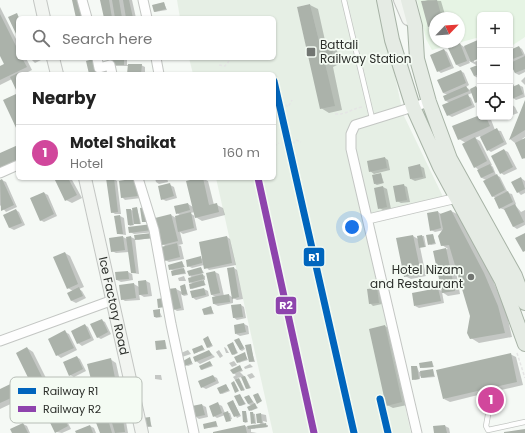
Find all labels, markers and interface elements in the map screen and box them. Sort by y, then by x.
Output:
north arrow [429,12,465,48]
map controls [477,12,513,120]
button: + [477,12,513,48]
search box [16,16,276,60]
icon: search [30,27,52,49]
text: Search here [62,28,152,49]
place label: Battali Railway Station [320,36,411,67]
marker: Battali Railway Station [305,46,317,58]
button: − [477,48,513,84]
button: locate [477,84,513,120]
text: Nearby [32,86,96,110]
text: Motel Shaikat [70,132,176,153]
text: 1 [43,143,47,162]
text: 160 m [223,143,260,162]
text: Hotel [70,154,103,173]
your location [342,217,362,237]
line badge: R1 [303,247,325,267]
text: R1 [308,249,320,265]
street label: Ice Factory Road [95,255,133,356]
place label: Hotel Nizam and Restaurant [370,261,463,292]
marker: Hotel Nizam and Restaurant [466,272,476,282]
line badge: R2 [275,296,297,315]
text: R2 [279,297,293,313]
legend [10,377,142,423]
text: Railway R1 [43,383,98,399]
pin: 1 [478,385,504,415]
text: Railway R2 [43,401,101,417]

